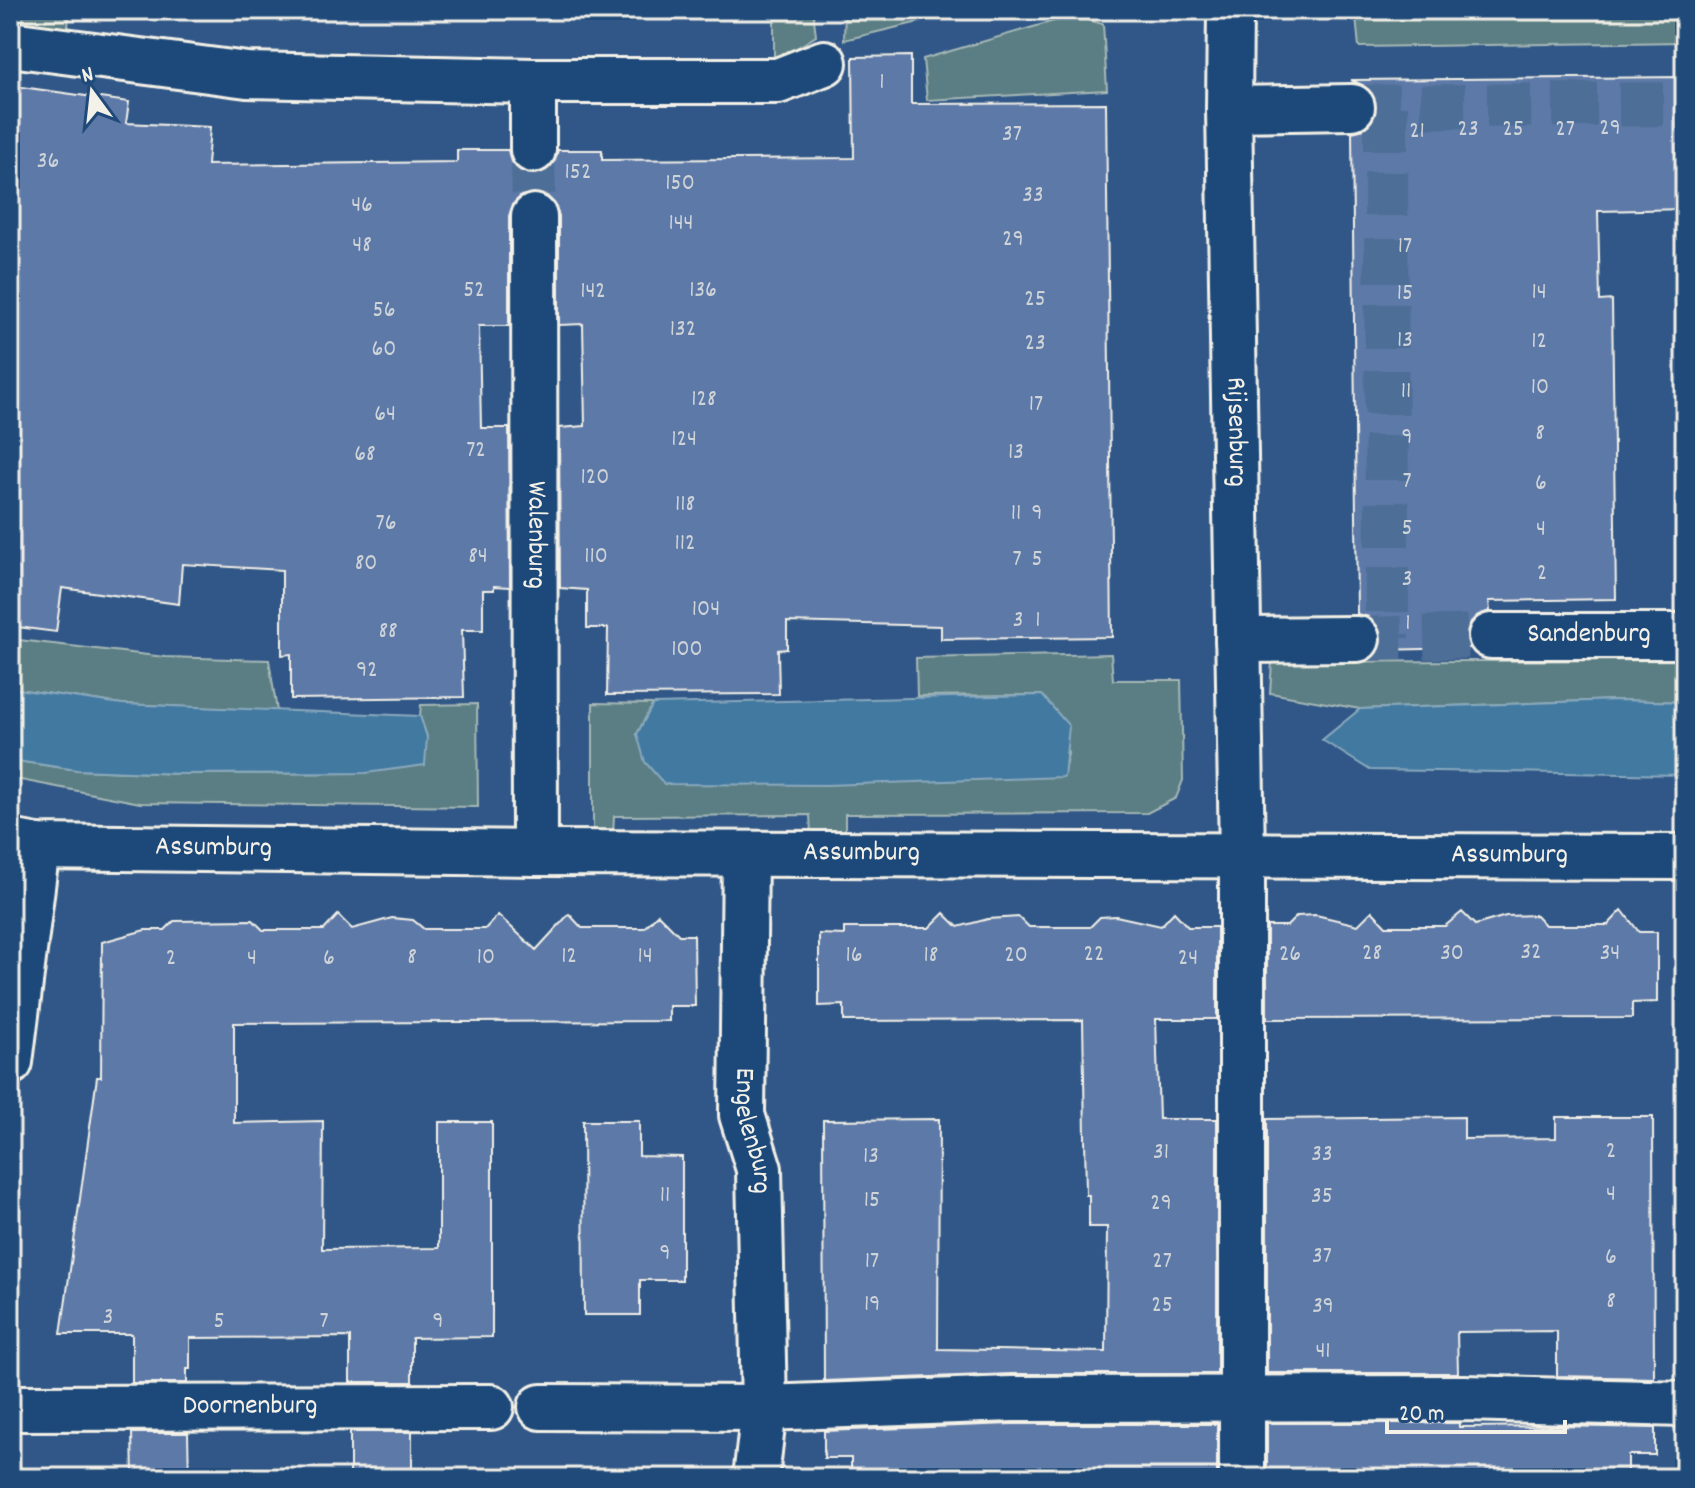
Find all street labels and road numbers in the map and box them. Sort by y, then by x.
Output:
street label: Rijsenburg [1214,377,1256,487]
street label: Walenburg [514,481,555,589]
street label: Sandenburg [1527,616,1651,656]
street label: Assumburg [155,828,272,870]
street label: Assumburg [803,834,920,874]
street label: Assumburg [1451,836,1568,877]
street label: Engelenburg [722,1067,780,1194]
street label: Doornenburg [183,1387,317,1428]

